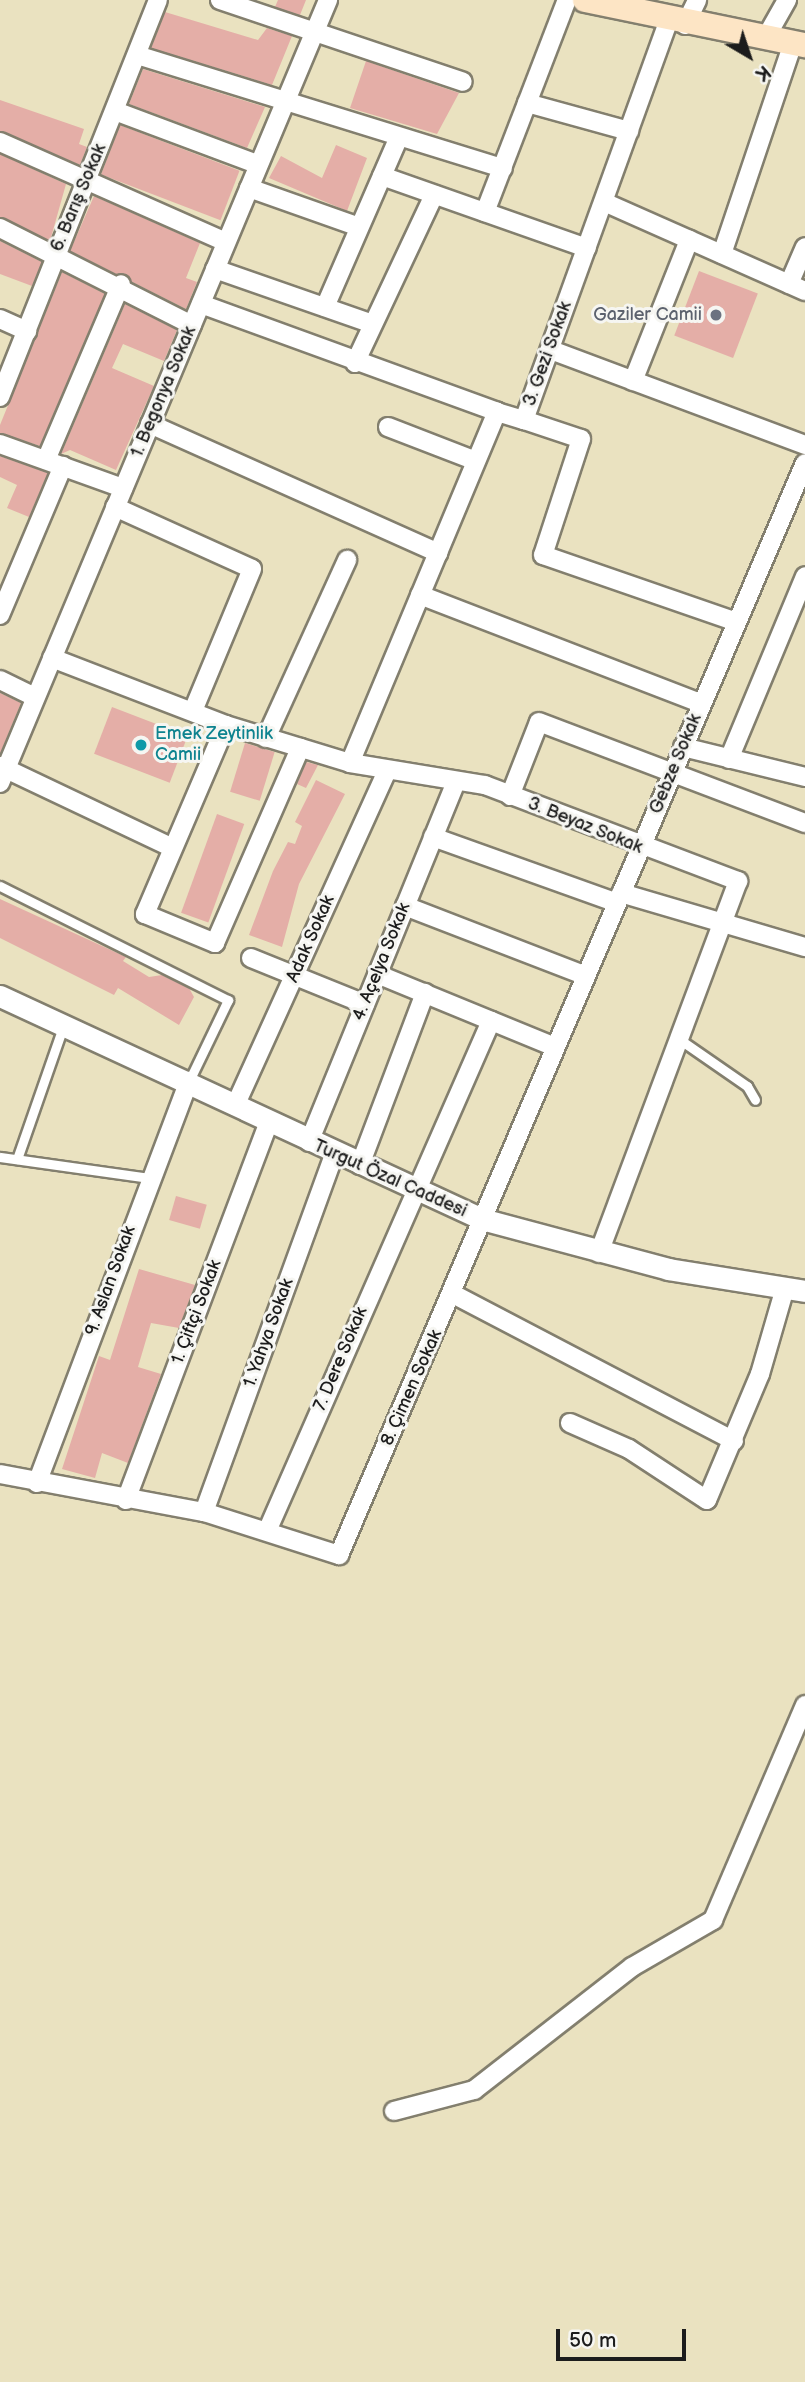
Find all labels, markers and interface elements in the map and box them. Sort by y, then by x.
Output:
north arrow [714,21,784,91]
text: K [750,60,775,86]
street label: 6. Barış Sokak [47,141,111,255]
street label: 3. Gezi Sokak [519,299,577,409]
place label: Gaziler Camii [593,304,702,326]
marker: Gaziler Camii [708,307,724,323]
street label: 1. Begonya Sokak [127,323,201,461]
street label: Gebze Sokak [645,711,707,817]
place label: Emek Zeytinlik Camii [155,724,273,766]
marker: Emek Zeytinlik Camii [133,737,149,753]
street label: 3. Beyaz Sokak [524,793,646,859]
street label: Adak Sokak [282,892,340,986]
street label: 4. Açelya Sokak [348,900,416,1024]
street label: Turgut Özal Caddesi [310,1135,470,1223]
street label: 9. Aslan Sokak [81,1223,141,1339]
street label: 1. Çiftçi Sokak [167,1257,227,1367]
street label: 1. Yahya Sokak [239,1275,299,1391]
street label: 7. Dere Sokak [309,1304,373,1414]
street label: 8. Çimen Sokak [377,1326,447,1450]
scale bar [560,2316,690,2360]
text: 50 m [569,2328,616,2353]

